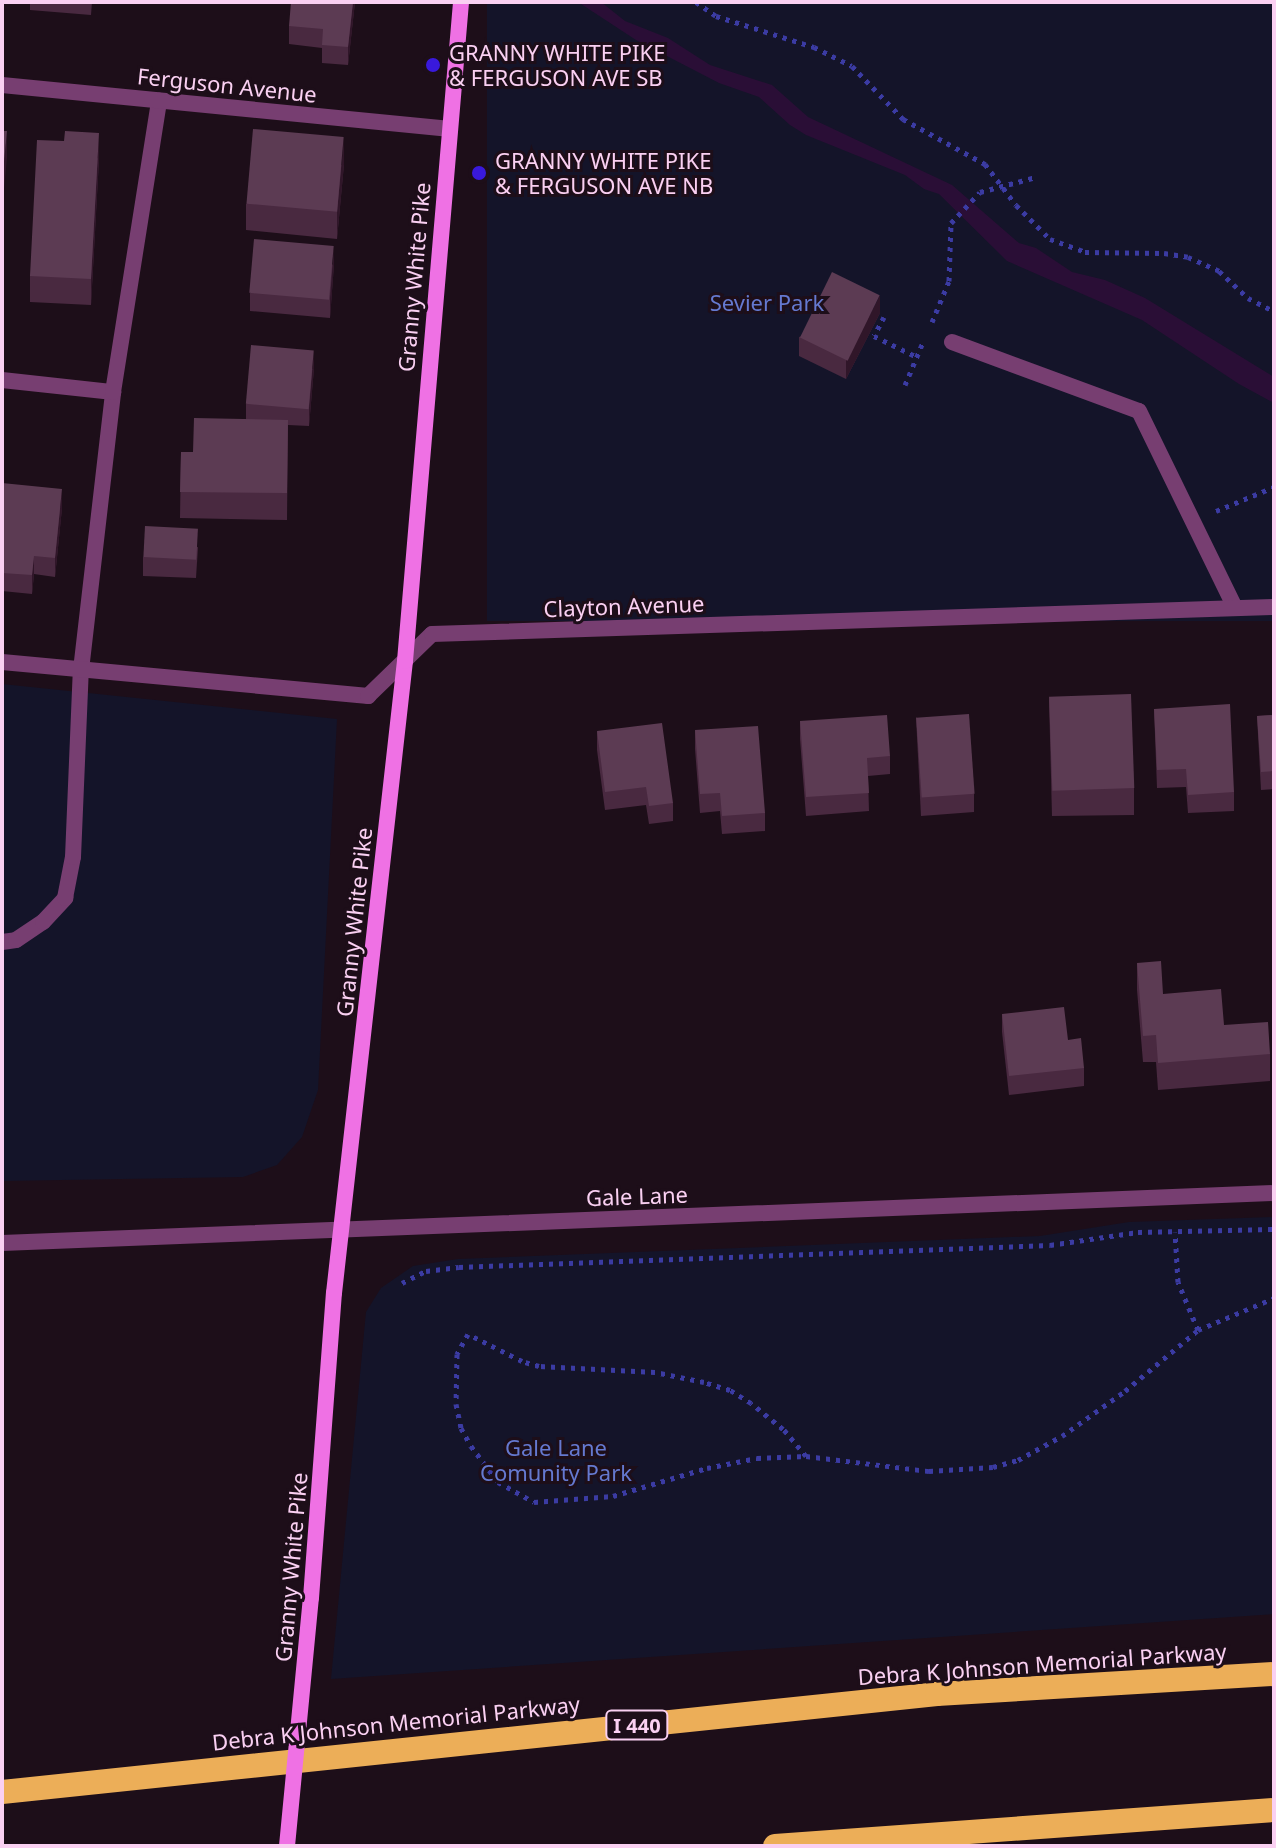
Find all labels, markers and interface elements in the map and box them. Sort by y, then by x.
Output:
place label: GRANNY WHITE PIKE & FERGUSON AVE SB [449,39,665,90]
marker: GRANNY WHITE PIKE & FERGUSON AVE SB [424,56,442,74]
street label: Ferguson Avenue [136,62,318,108]
place label: GRANNY WHITE PIKE & FERGUSON AVE NB [495,147,713,198]
marker: GRANNY WHITE PIKE & FERGUSON AVE NB [470,164,488,182]
street label: Granny White Pike [393,181,435,373]
park label: Sevier Park [710,290,824,316]
street label: Clayton Avenue [543,590,705,622]
street label: Granny White Pike [331,826,377,1018]
street label: Gale Lane [586,1181,688,1211]
park label: Gale Lane Comunity Park [480,1434,632,1486]
street label: Granny White Pike [270,1471,312,1663]
street label: Debra K Johnson Memorial Parkway [857,1638,1227,1690]
street label: Debra K Johnson Memorial Parkway [211,1691,581,1755]
road number: I 440 [605,1709,669,1741]

